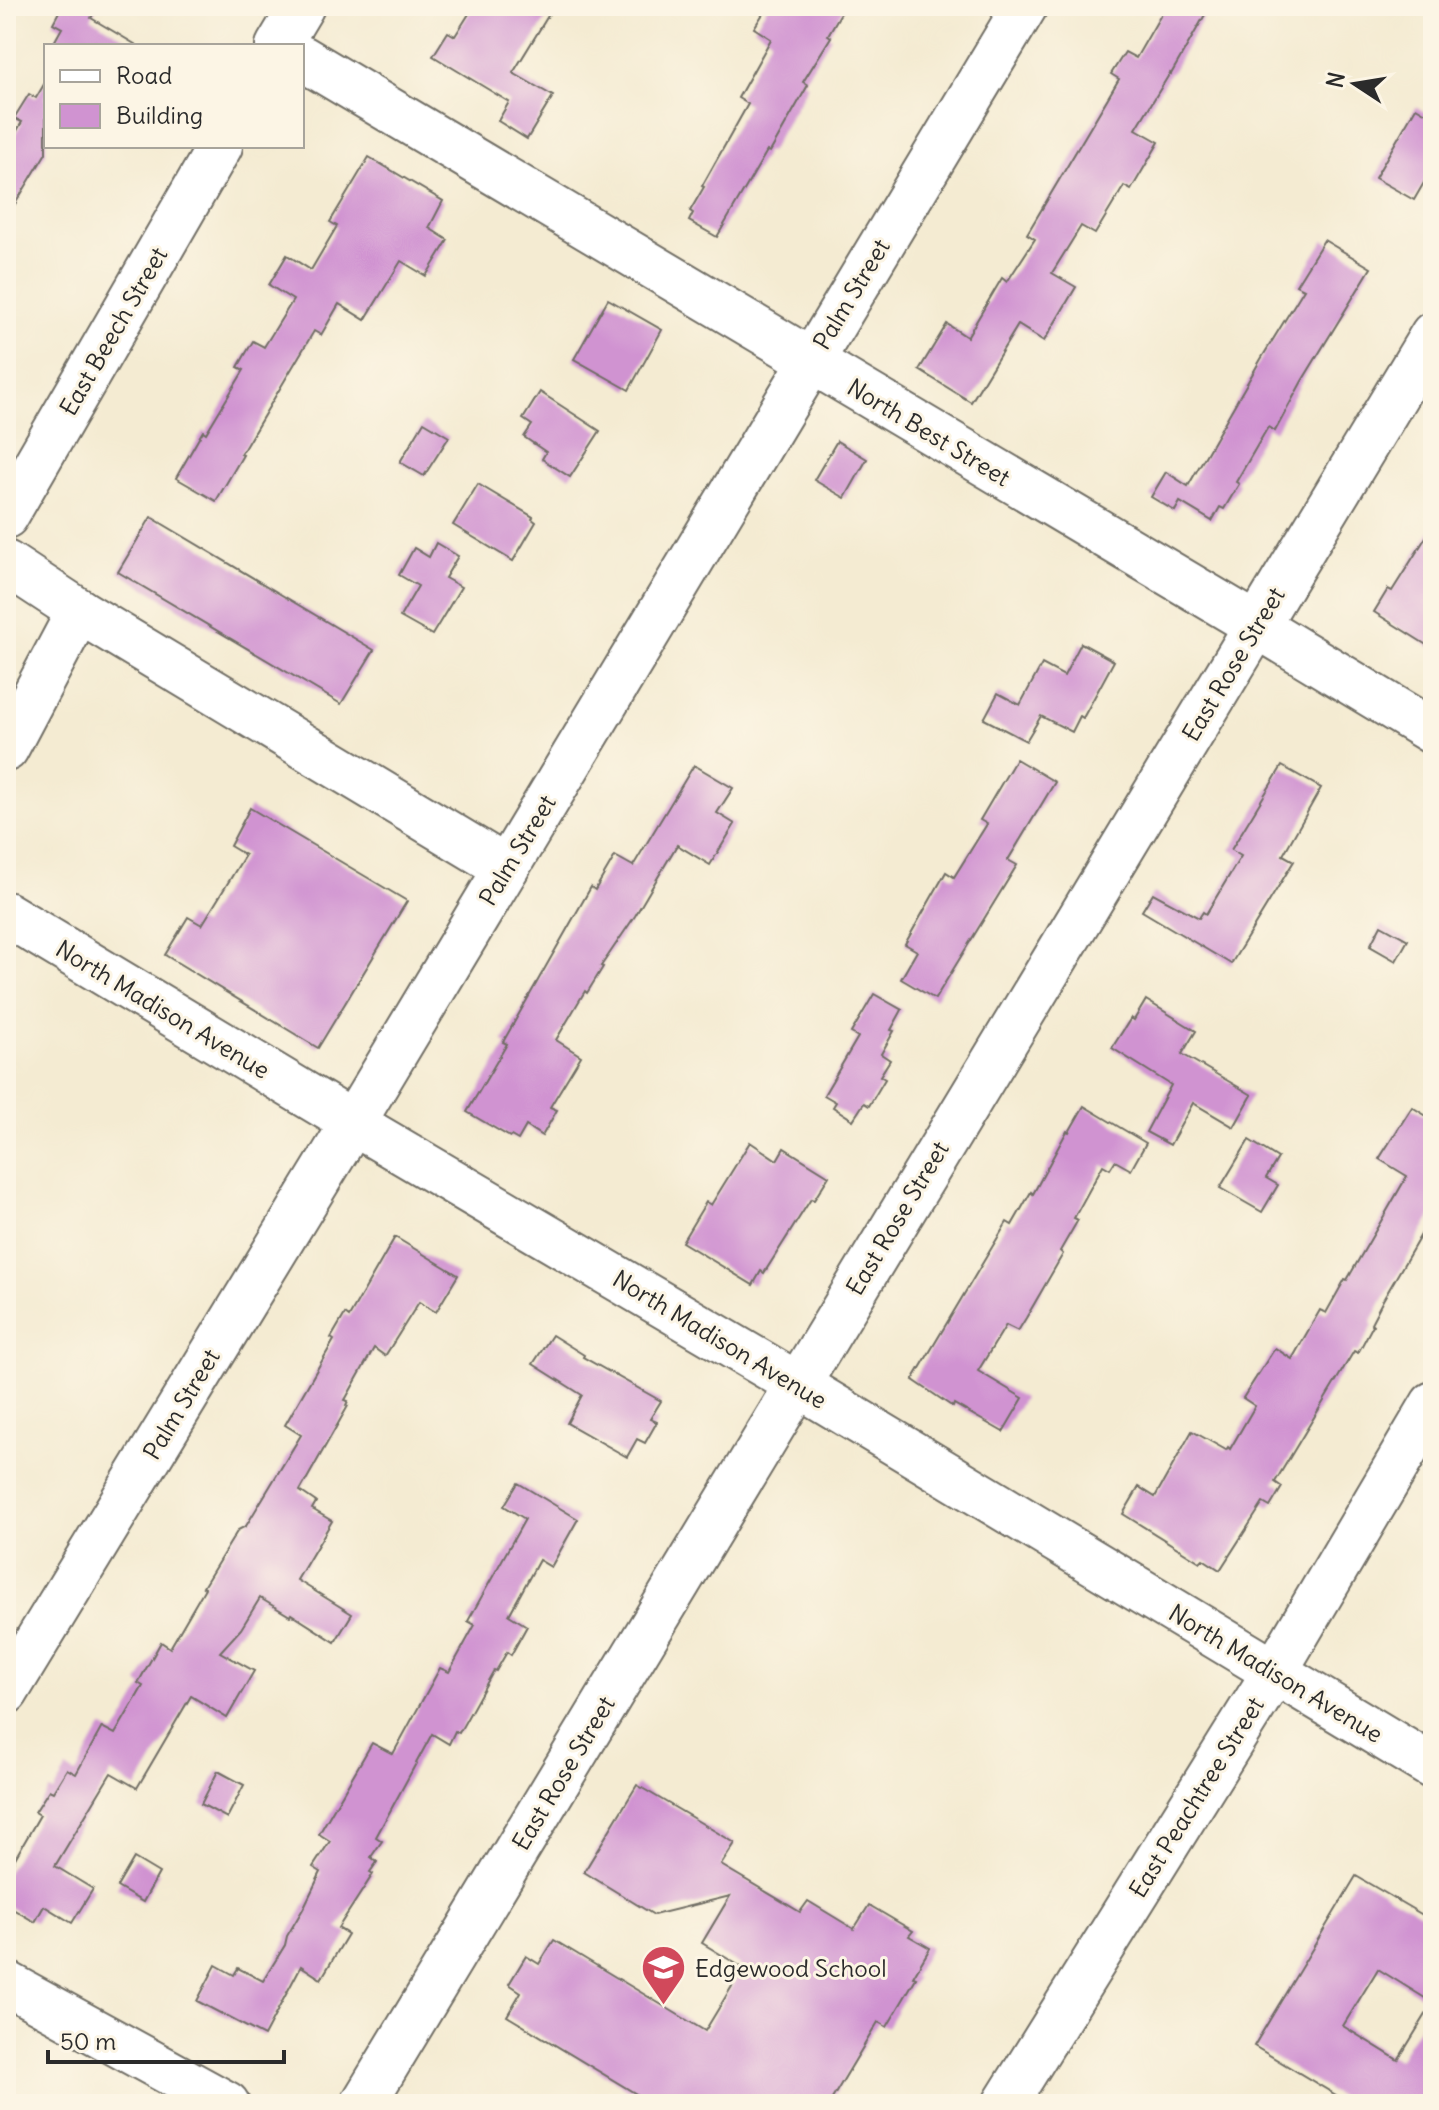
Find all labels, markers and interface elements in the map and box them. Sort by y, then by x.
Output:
legend [44,44,304,148]
north arrow [1315,44,1395,124]
text: Road [116,60,172,90]
text: N [1320,69,1351,90]
text: Building [116,100,203,130]
street label: Palm Street [806,233,896,355]
street label: East Beech Street [53,241,173,421]
street label: North Best Street [842,372,1016,492]
street label: East Rose Street [1175,582,1291,746]
street label: Palm Street [472,789,562,911]
street label: North Madison Avenue [51,933,275,1085]
street label: East Rose Street [839,1136,955,1300]
street label: North Madison Avenue [608,1263,832,1415]
street label: Palm Street [136,1343,226,1465]
street label: North Madison Avenue [1164,1597,1388,1749]
street label: East Rose Street [505,1691,621,1855]
street label: East Peachtree Street [1122,1691,1270,1903]
school or university icon: Edgewood School [640,1944,688,2007]
place label: Edgewood School [695,1953,887,1983]
scale bar [48,2014,284,2064]
text: 50 m [60,2026,116,2056]

